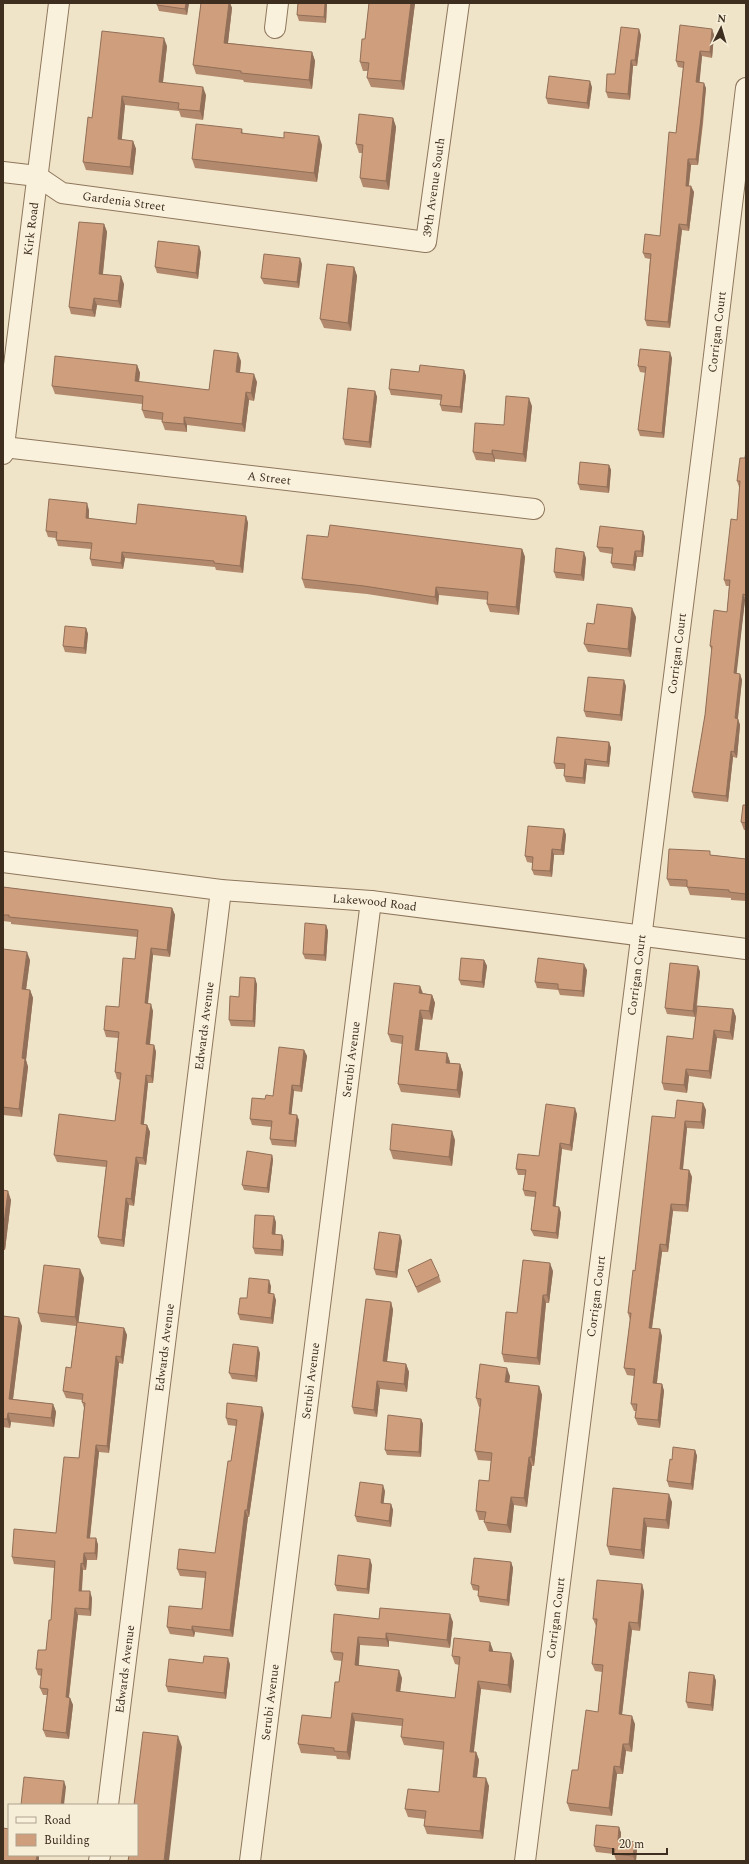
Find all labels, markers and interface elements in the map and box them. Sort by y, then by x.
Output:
north arrow [701,8,741,48]
text: N [717,10,727,27]
street label: 39th Avenue South [418,136,450,238]
street label: Gardenia Street [81,187,167,217]
street label: Kirk Road [19,201,44,257]
street label: Corrigan Court [703,290,732,374]
street label: A Street [246,467,292,490]
street label: Corrigan Court [663,612,692,695]
street label: Lakewood Road [332,889,418,917]
street label: Corrigan Court [622,933,651,1017]
street label: Edwards Avenue [190,981,220,1071]
street label: Serubi Avenue [337,1020,366,1099]
street label: Corrigan Court [582,1255,611,1338]
street label: Edwards Avenue [150,1302,180,1393]
street label: Serubi Avenue [297,1341,325,1420]
street label: Corrigan Court [542,1576,571,1660]
street label: Edwards Avenue [110,1624,140,1714]
street label: Serubi Avenue [256,1663,285,1742]
legend [8,1804,138,1856]
text: Road [44,1811,71,1830]
scale bar [613,1830,667,1856]
text: Building [44,1831,90,1850]
text: 20 m [619,1835,644,1854]

